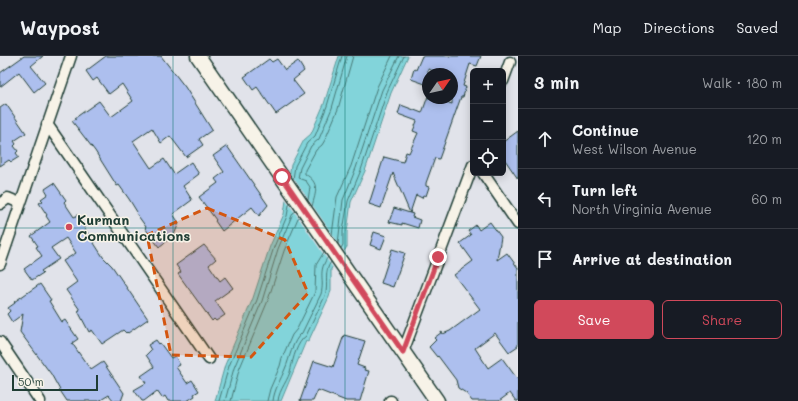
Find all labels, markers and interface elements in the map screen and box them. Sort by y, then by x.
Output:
text: Waypost [20,15,100,40]
text: Map [593,18,621,37]
text: Directions [643,18,714,37]
text: Saved [736,18,778,37]
north arrow [422,68,458,104]
map controls [470,68,506,176]
button: + [470,68,506,104]
text: 3 min [534,71,579,93]
text: Walk · 180 m [702,74,782,91]
button: − [470,104,506,140]
text: Continue [572,120,639,140]
icon: ahead [534,128,556,150]
text: 120 m [746,130,782,147]
button: locate [470,140,506,176]
text: West Wilson Avenue [572,140,697,157]
route start [273,168,291,186]
text: Turn left [572,180,637,200]
icon: left [534,188,556,210]
text: 60 m [752,190,782,207]
text: North Virginia Avenue [572,200,712,217]
place label: Kurman Communications [77,210,190,245]
marker: Kurman Communications [64,222,74,232]
route end [429,248,447,266]
icon: arrive [534,248,556,270]
text: Arrive at destination [572,249,732,269]
button: Save [534,300,654,339]
button: Share [662,300,782,339]
scale bar [12,373,98,392]
text: 50 m [18,374,44,389]

